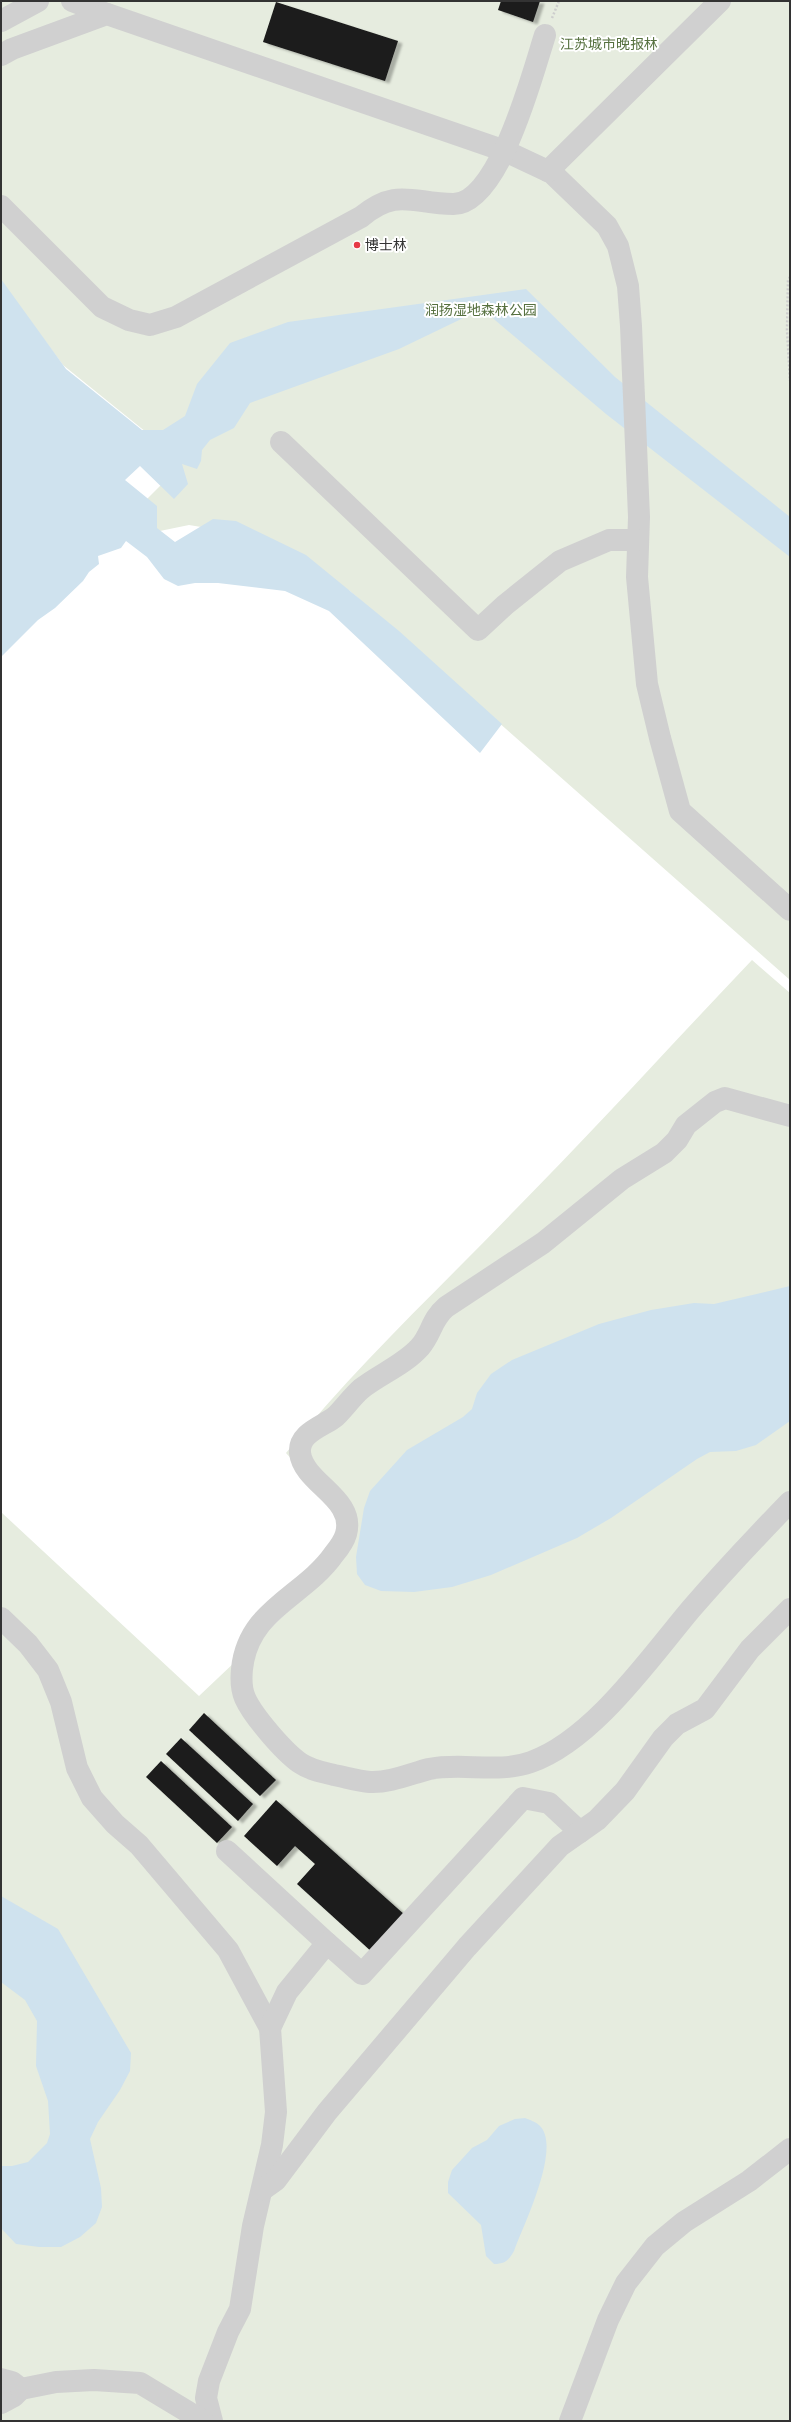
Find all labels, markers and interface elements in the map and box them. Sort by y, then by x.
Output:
park label: 江苏城市晚报林 [560,36,658,53]
place label: 博士林 [365,237,407,254]
marker: 博士林 [352,240,362,250]
park label: 润扬湿地森林公园 [425,302,537,319]

